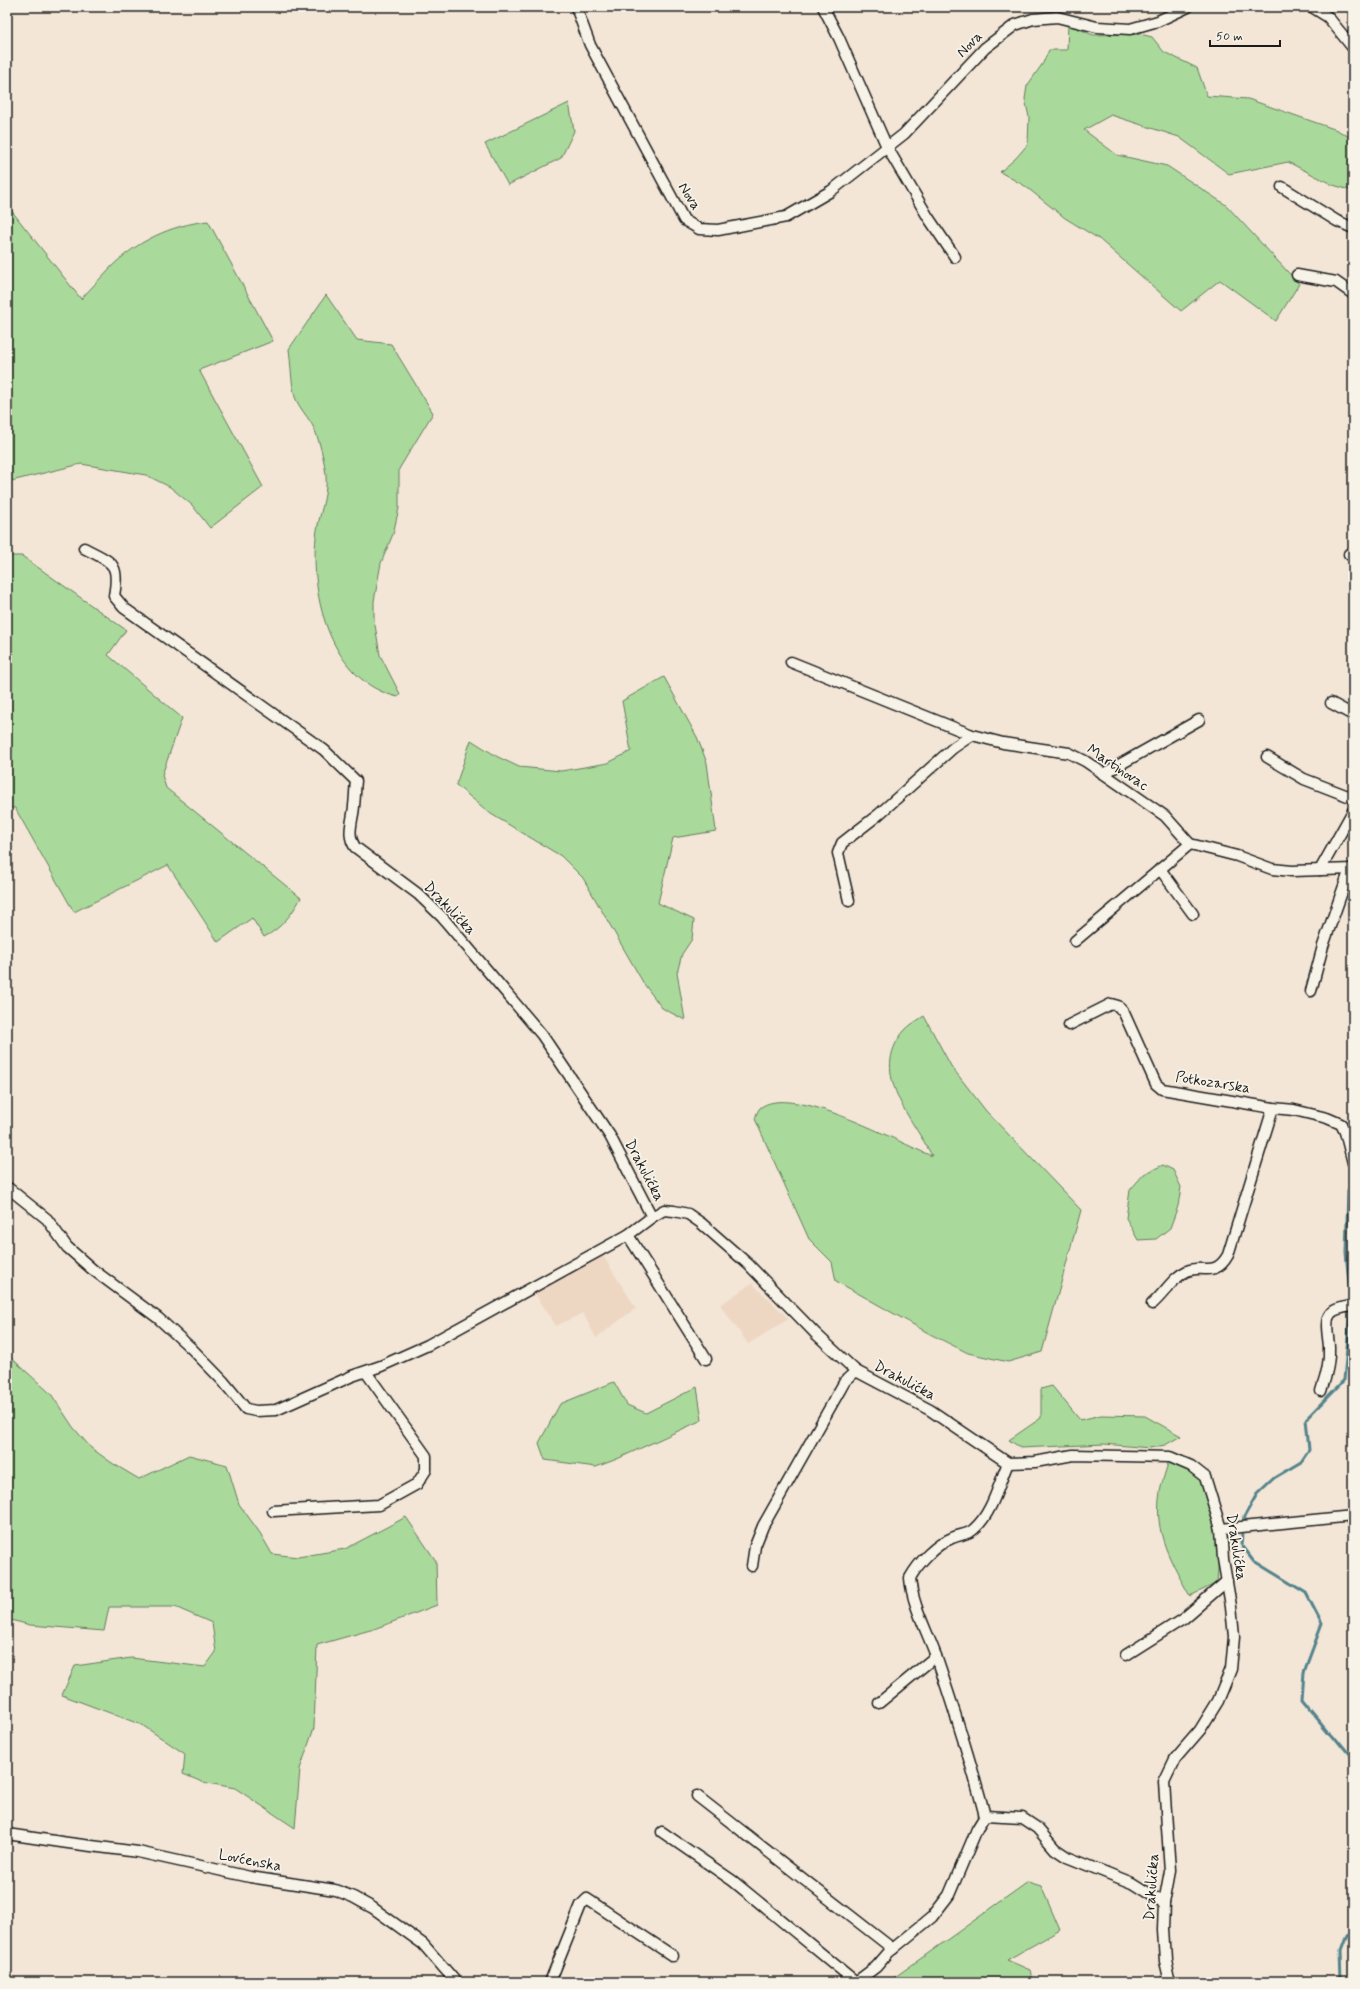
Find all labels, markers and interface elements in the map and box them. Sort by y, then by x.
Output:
scale bar [1210,22,1280,48]
street label: Nova [952,27,987,62]
text: 50 m [1216,29,1243,45]
street label: Nova [673,179,706,215]
street label: Martinovac [1083,740,1152,796]
street label: Drakulićka [419,878,480,940]
street label: Potkozarska [1174,1067,1252,1099]
street label: Drakulićka [620,1136,669,1205]
street label: Drakulićka [870,1356,939,1406]
street label: Drakulićka [1221,1512,1251,1582]
street label: Lovćenska [217,1845,283,1877]
street label: Drakulićka [1140,1853,1164,1921]

